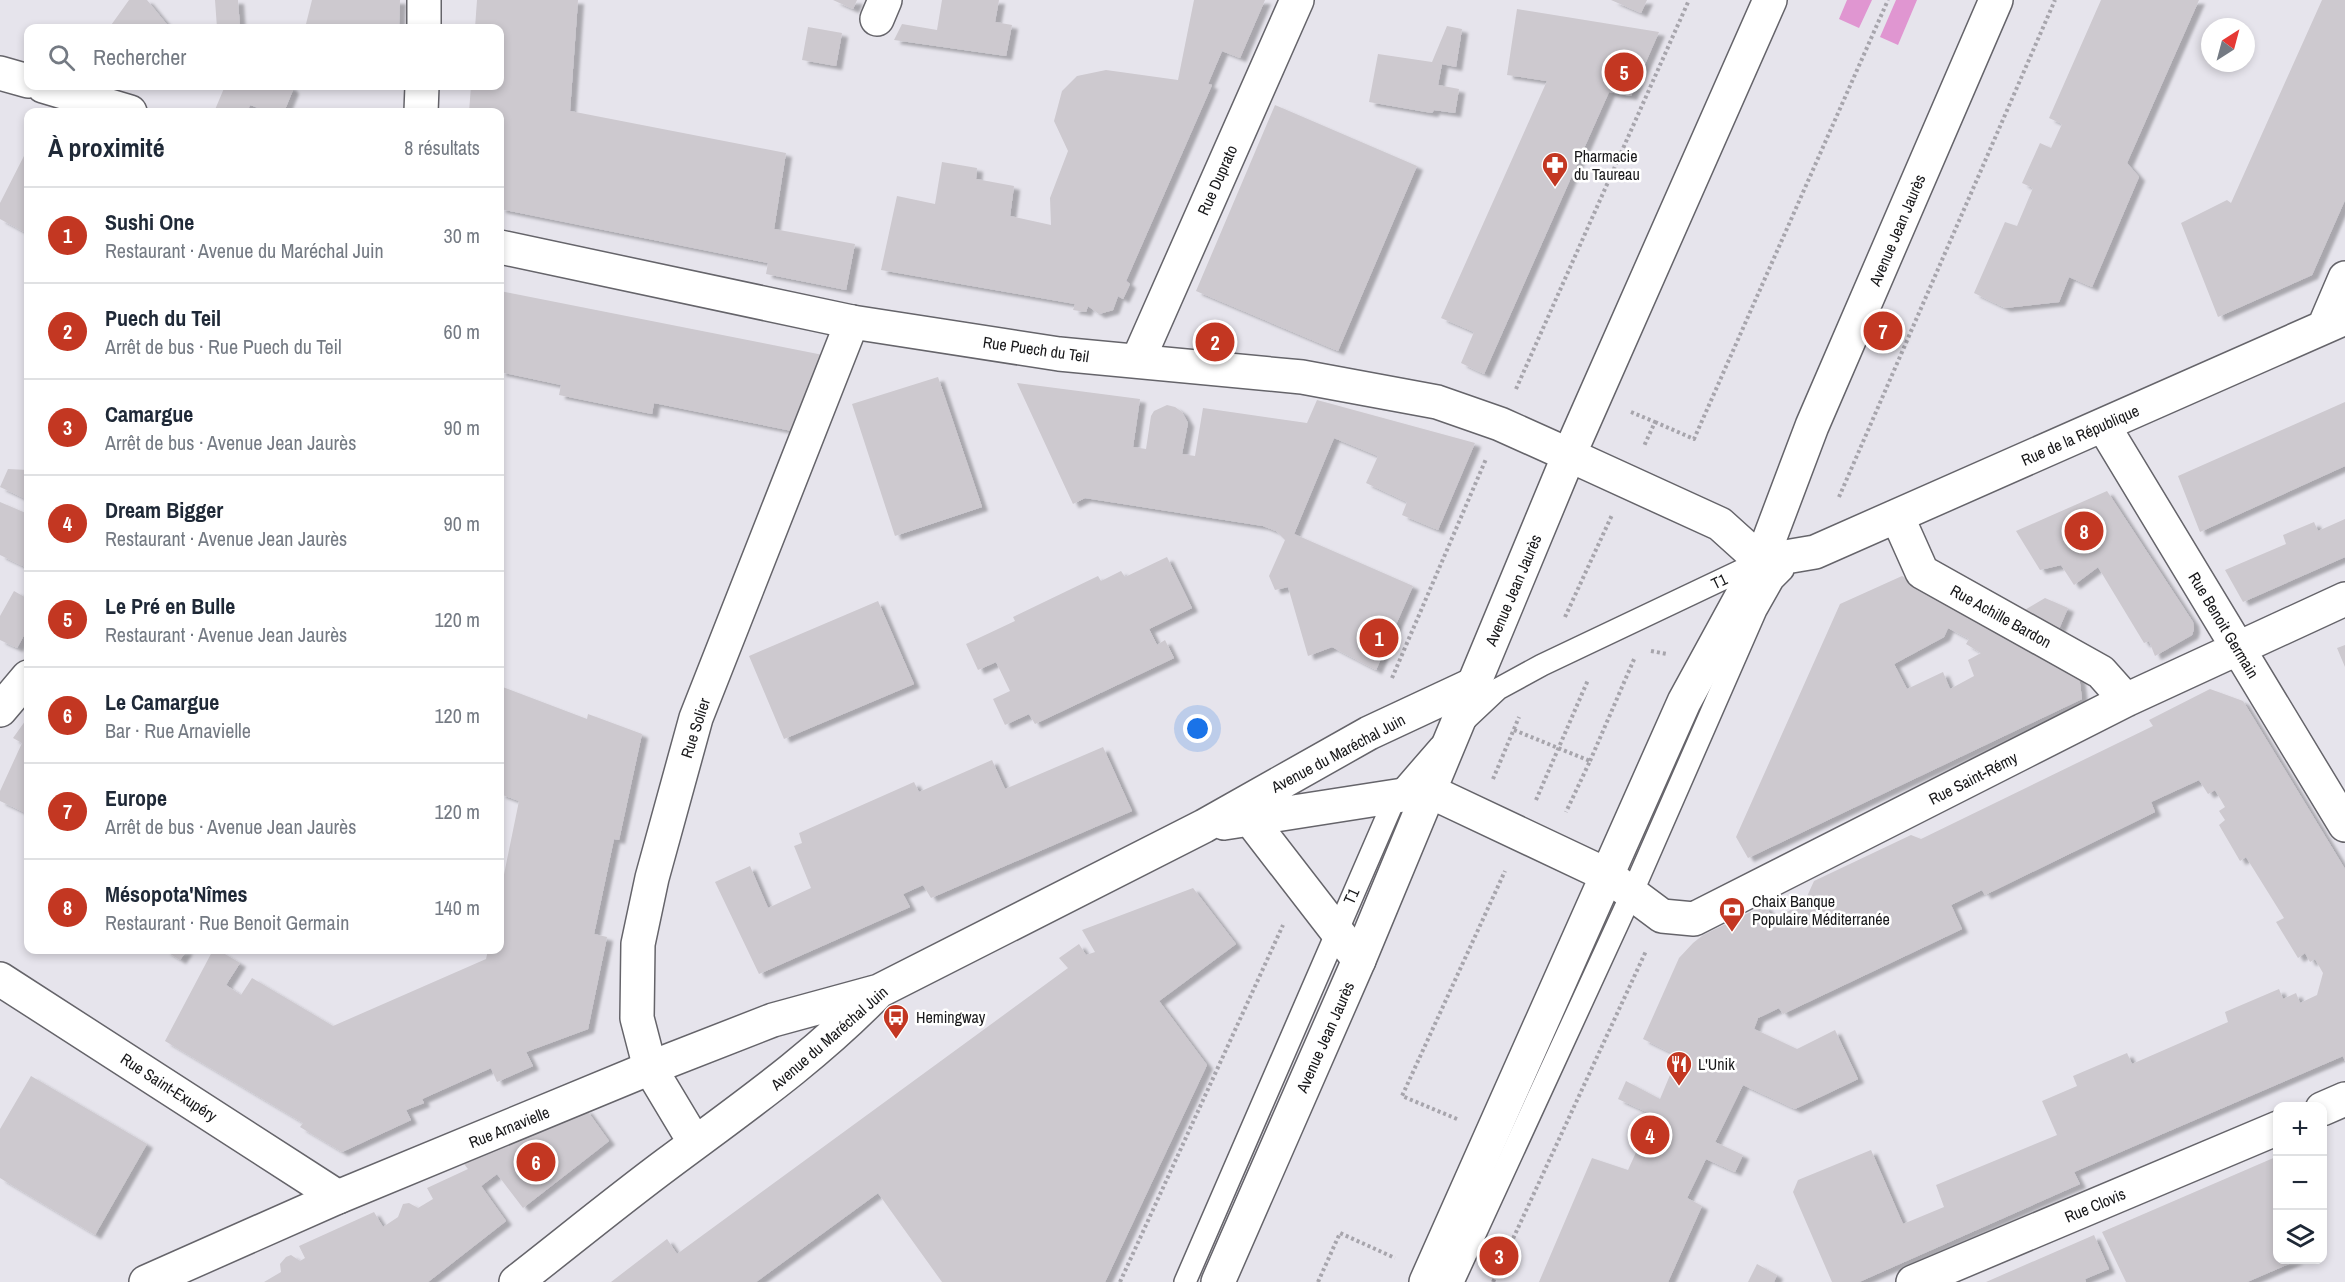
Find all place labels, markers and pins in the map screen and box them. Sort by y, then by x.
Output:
pin: 5 [1604,50,1644,94]
place label: Pharmacie du Taureau [1574,145,1640,185]
pharmacy icon: Pharmacie du Taureau [1540,150,1570,188]
pin: 7 [1864,308,1902,354]
pin: 2 [1196,320,1234,364]
pin: 8 [2064,508,2104,554]
pin: 1 [1360,616,1398,660]
place label: Chaix Banque Populaire Méditerranée [1752,890,1890,930]
bank icon: Chaix Banque Populaire Méditerranée [1717,895,1747,933]
bus stop icon: Hemingway [881,1002,911,1040]
place label: Hemingway [916,1006,986,1028]
restaurant icon: L'Unik [1664,1049,1694,1087]
place label: L'Unik [1698,1053,1735,1075]
pin: 4 [1630,1112,1670,1158]
pin: 6 [516,1140,556,1184]
pin: 3 [1480,1234,1518,1278]

